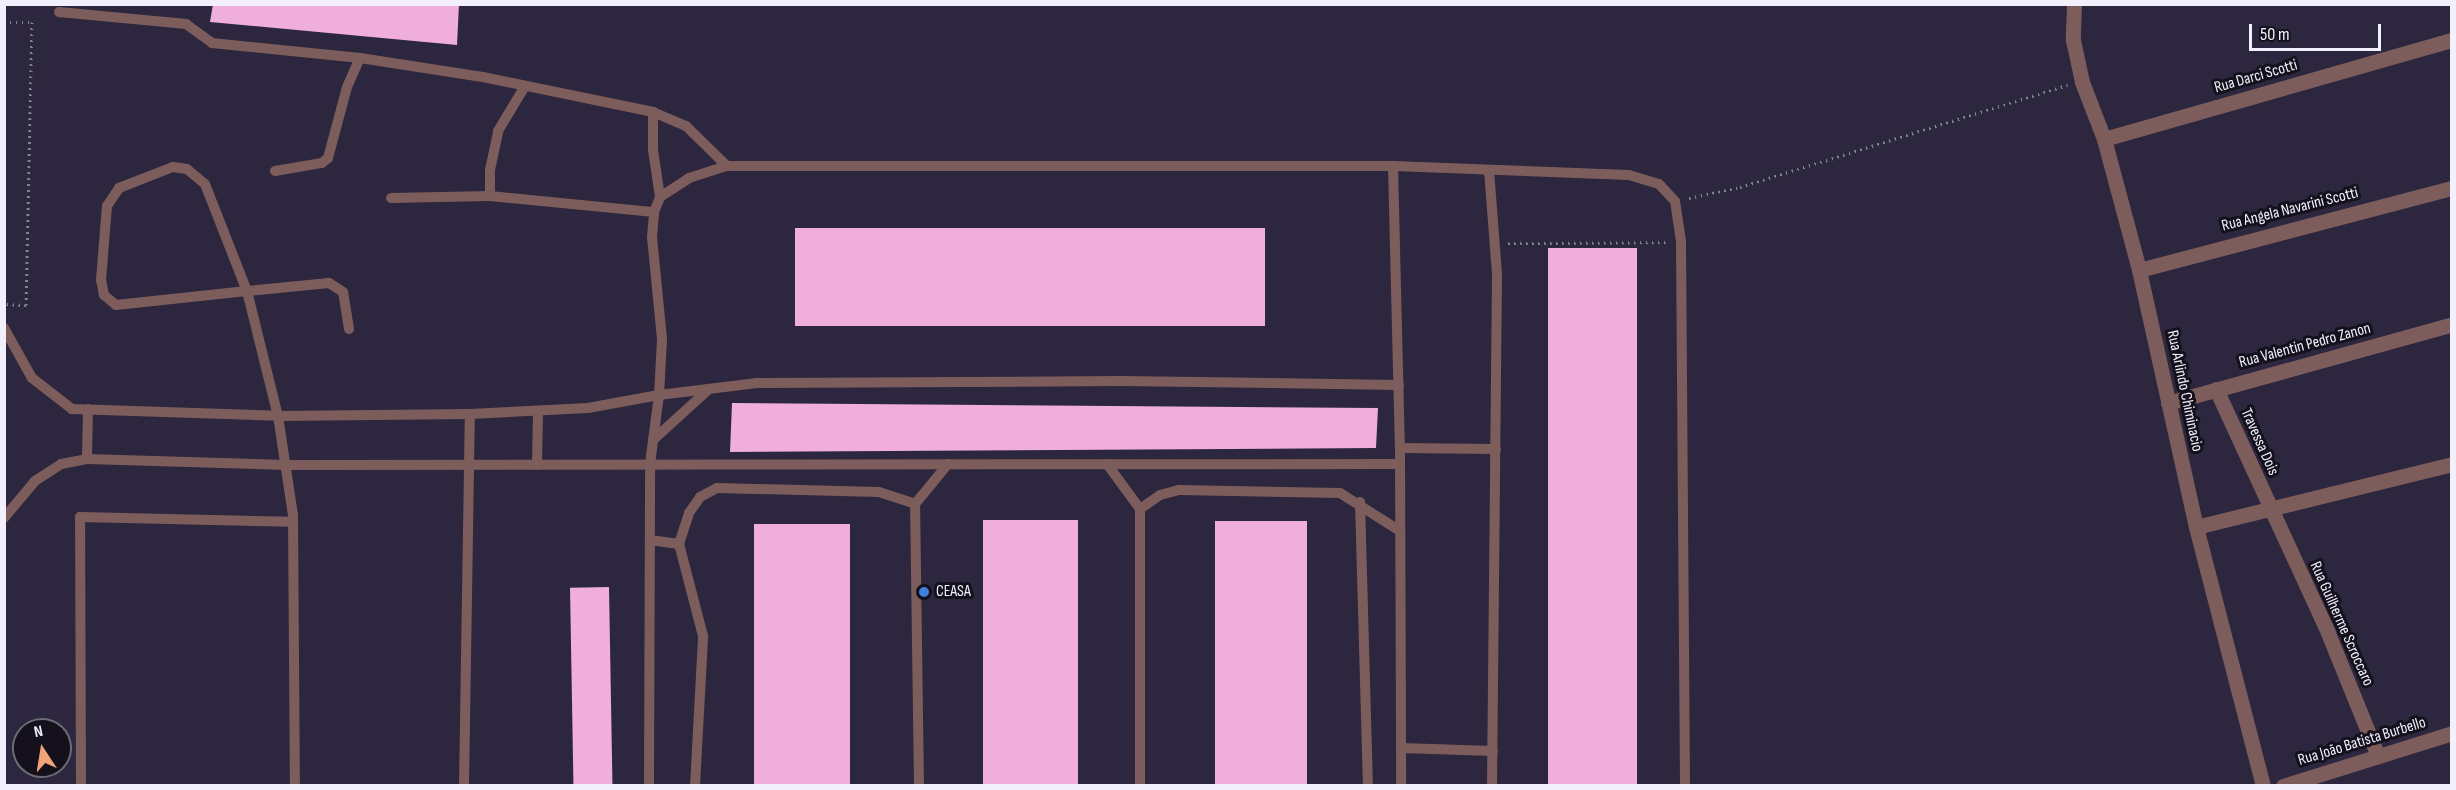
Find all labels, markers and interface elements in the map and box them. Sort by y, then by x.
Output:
scale bar [2252,12,2384,50]
text: 50 m [2260,24,2290,45]
street label: Rua Darci Scotti [2212,56,2300,98]
street label: Rua Angela Navarini Scotti [2220,184,2360,236]
street label: Rua Valentin Pedro Zanon [2237,319,2373,373]
street label: Rua Arlindo Chiminacio [2162,329,2206,453]
street label: Travessa Dois [2236,405,2282,479]
street label: Rua Guilherme Scroccaro [2305,559,2377,689]
place label: CEASA [936,582,971,602]
marker: CEASA [917,585,931,599]
street label: Rua João Batista Burbello [2296,713,2428,771]
north arrow [12,718,72,778]
text: N [32,722,45,742]

